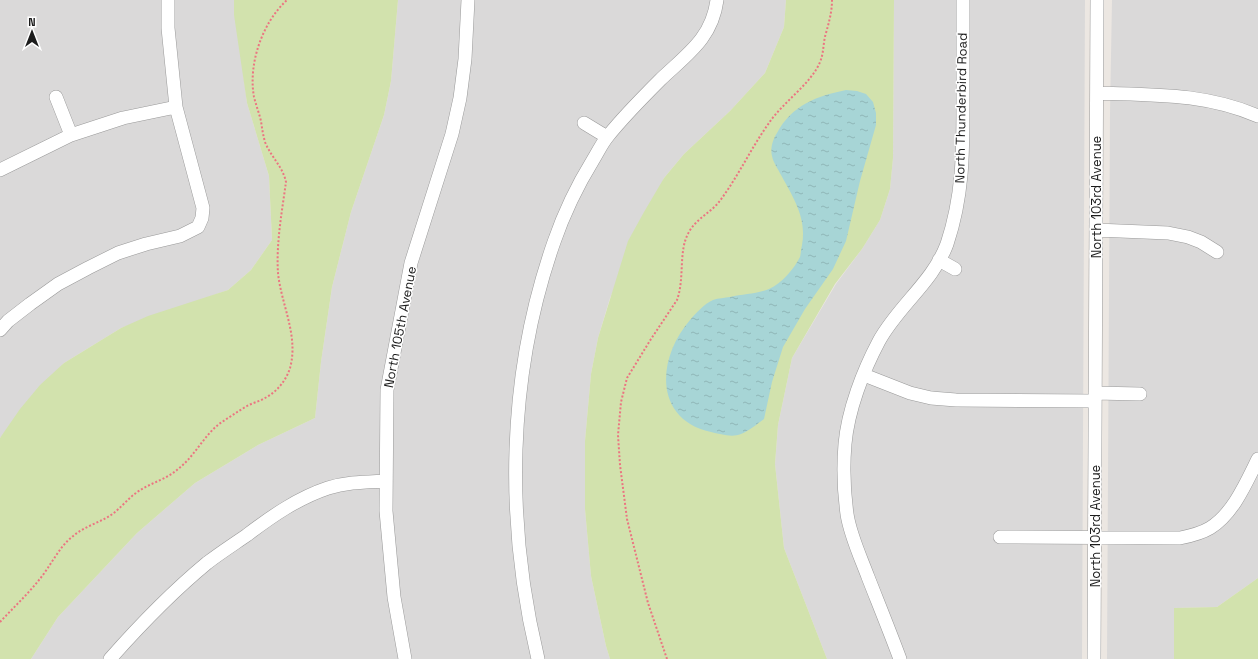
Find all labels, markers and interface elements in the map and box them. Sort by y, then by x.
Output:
north arrow [12,12,52,52]
text: N [28,15,36,29]
street label: North Thunderbird Road [951,32,971,184]
street label: North 103rd Avenue [1088,136,1105,258]
street label: North 105th Avenue [380,265,420,389]
street label: North 103rd Avenue [1087,465,1104,587]

